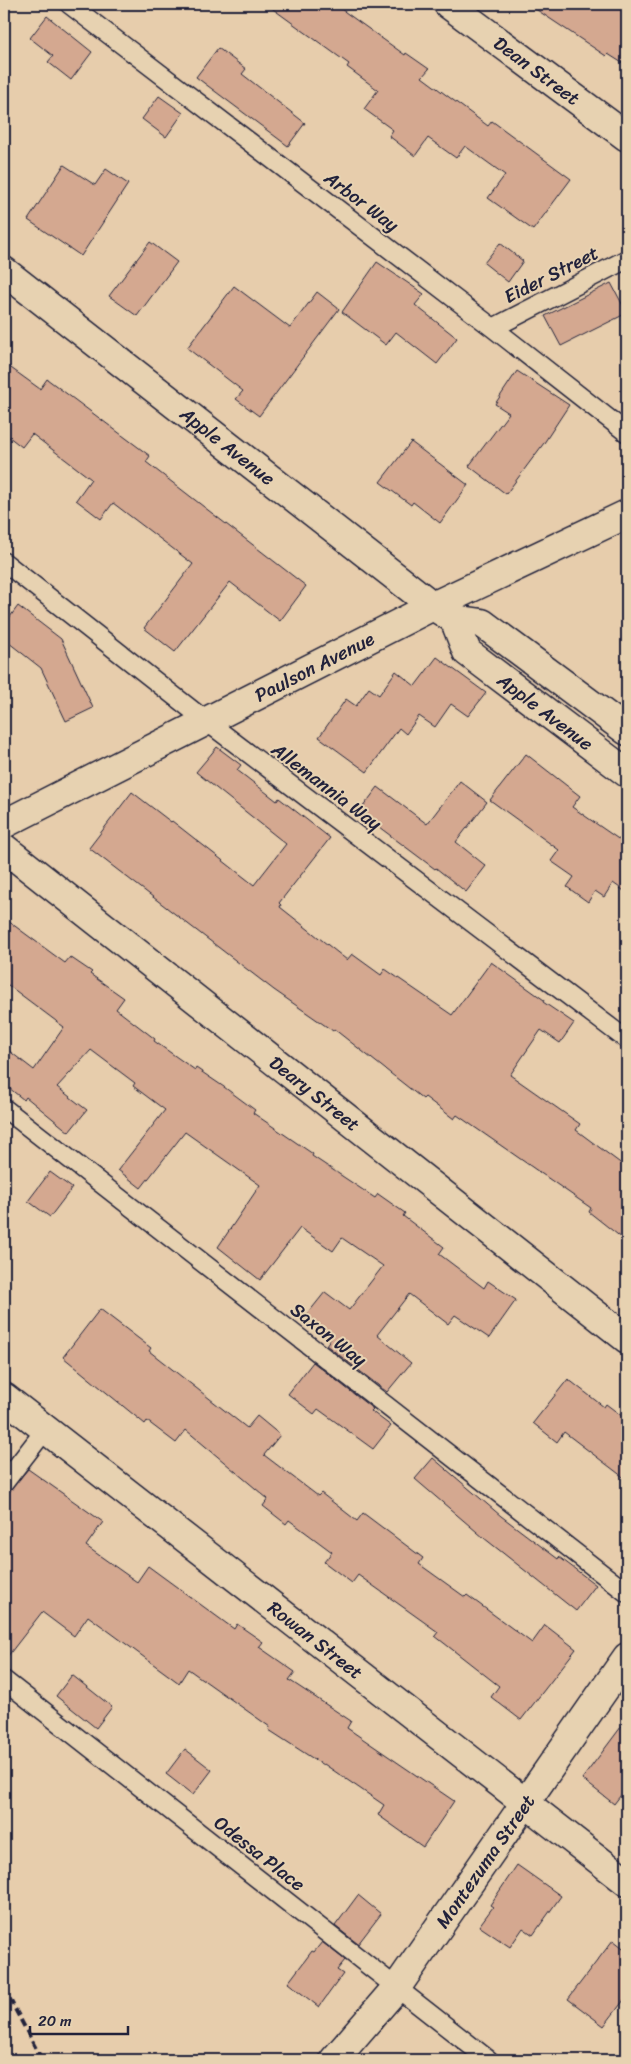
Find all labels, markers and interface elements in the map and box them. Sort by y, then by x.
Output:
street label: Dean Street [486,27,587,114]
street label: Arbor Way [316,161,406,241]
street label: Eider Street [498,236,605,313]
street label: Apple Avenue [172,398,283,494]
street label: Paulson Avenue [249,622,380,711]
street label: Apple Avenue [489,664,601,759]
street label: Allemannia Way [264,733,389,839]
street label: Deary Street [262,1047,368,1140]
street label: Saxon Way [283,1294,375,1375]
street label: Rowan Street [260,1592,370,1688]
street label: Montezuma Street [427,1787,544,1935]
street label: Odessa Place [207,1807,313,1900]
scale bar [30,2004,128,2036]
text: 20 m [38,2008,72,2034]

